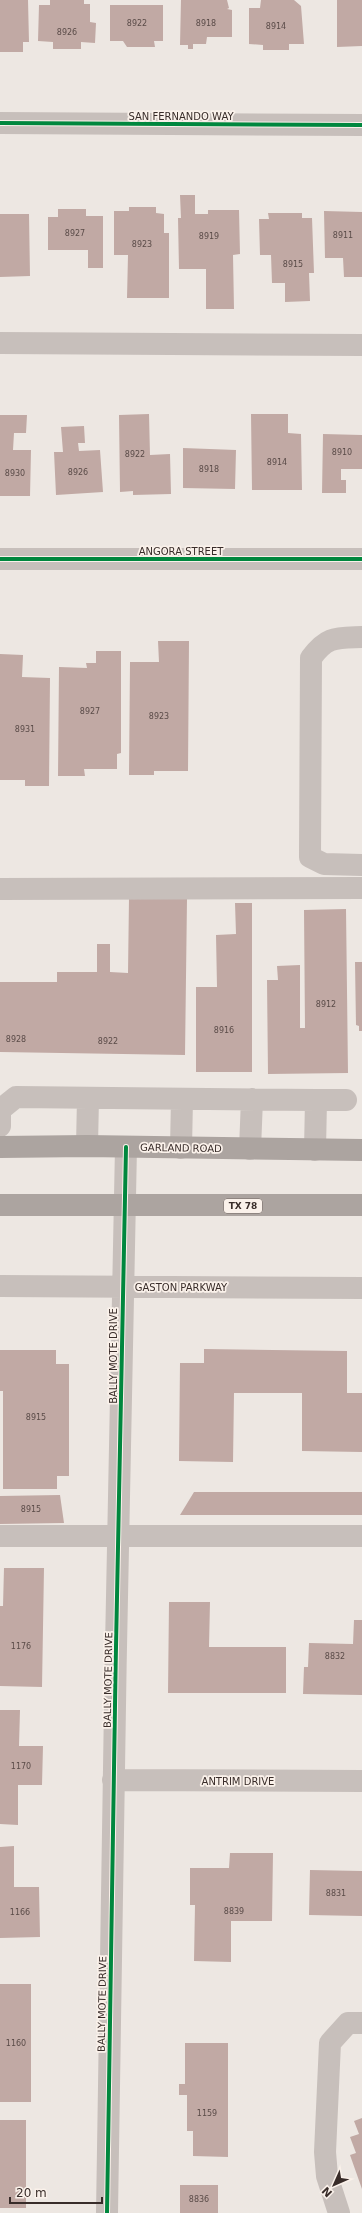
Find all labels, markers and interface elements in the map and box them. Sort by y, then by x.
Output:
house number: 8922 [127,19,147,28]
house number: 8918 [196,19,216,28]
house number: 8914 [266,22,286,31]
house number: 8926 [57,28,77,37]
street label: SAN FERNANDO WAY [128,111,234,122]
house number: 8927 [65,229,85,238]
house number: 8911 [333,231,353,240]
house number: 8919 [199,232,219,241]
house number: 8923 [132,240,152,249]
house number: 8915 [283,260,303,269]
house number: 8910 [332,448,352,457]
house number: 8922 [125,450,145,459]
house number: 8914 [267,458,287,467]
house number: 8918 [199,465,219,474]
house number: 8926 [68,468,88,477]
house number: 8930 [5,469,25,478]
street label: ANGORA STREET [139,546,224,557]
house number: 8927 [80,707,100,716]
house number: 8923 [149,712,169,721]
house number: 8931 [15,725,35,734]
house number: 8912 [316,1000,336,1009]
house number: 8916 [214,1026,234,1035]
house number: 8928 [6,1035,26,1044]
house number: 8922 [98,1037,118,1046]
street label: GARLAND ROAD [140,1142,222,1154]
road number: TX 78 [224,1199,262,1213]
street label: GASTON PARKWAY [135,1282,228,1293]
street label: BALLY MOTE DRIVE [108,1308,119,1404]
house number: 8915 [26,1413,46,1422]
house number: 8915 [21,1505,41,1514]
street label: BALLY MOTE DRIVE [102,1632,114,1728]
house number: 1176 [11,1642,31,1651]
house number: 8832 [325,1652,345,1661]
house number: 1170 [11,1762,31,1771]
street label: ANTRIM DRIVE [202,1776,274,1787]
house number: 8831 [326,1889,346,1898]
house number: 8839 [224,1907,244,1916]
house number: 1166 [10,1908,30,1917]
street label: BALLY MOTE DRIVE [96,1956,108,2052]
house number: 1160 [6,2039,26,2048]
house number: 1159 [197,2109,217,2118]
north arrow [314,2165,354,2205]
scale bar [10,2179,102,2205]
text: N [319,2184,335,2200]
text: 20 m [16,2186,47,2200]
house number: 8836 [189,2195,209,2204]

